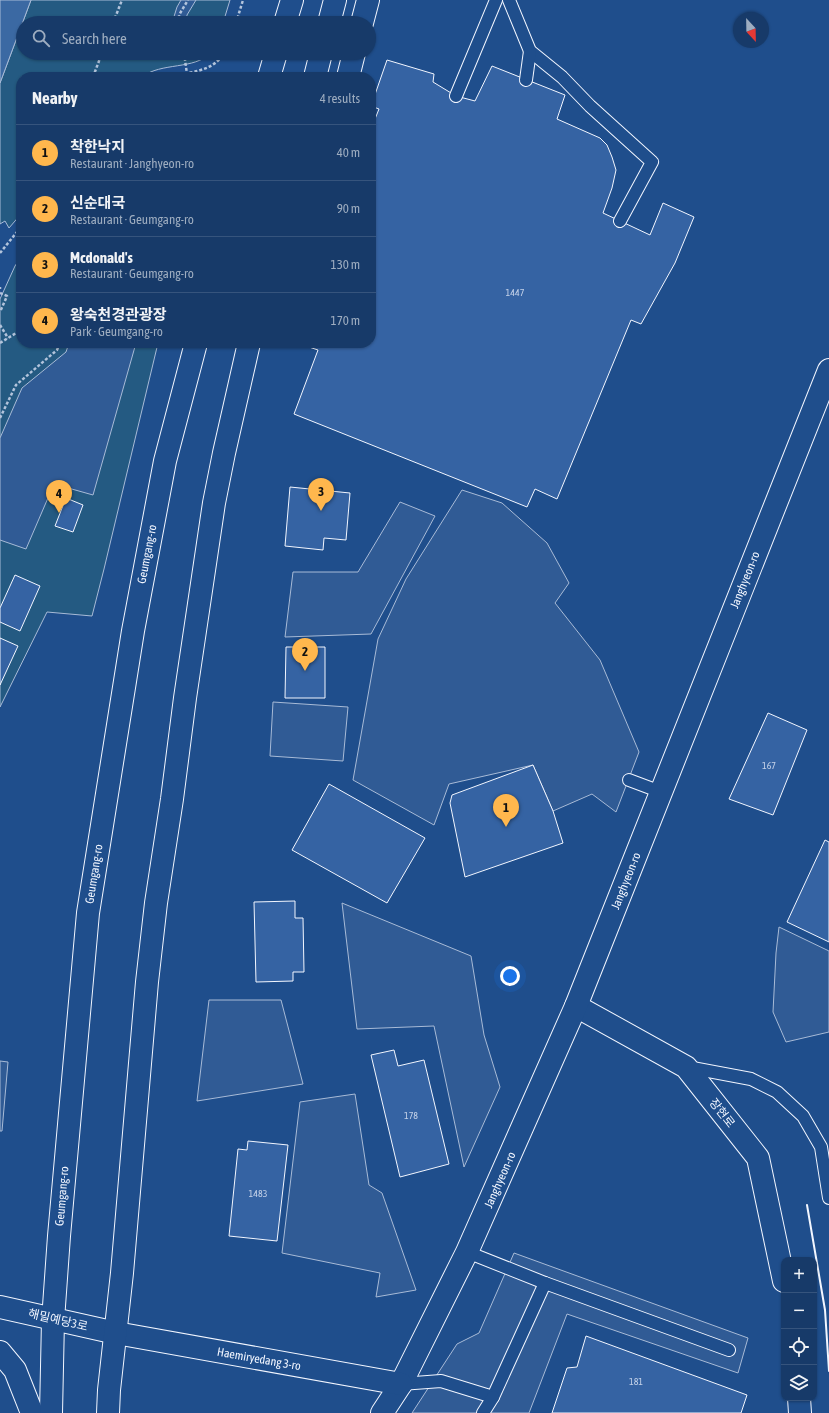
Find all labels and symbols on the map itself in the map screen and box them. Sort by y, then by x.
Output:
north arrow [733,12,769,48]
house number: 1447 [506,287,525,298]
pin: 3 [308,478,334,511]
pin: 4 [46,480,72,513]
street label: Geumgang-ro [134,523,160,585]
street label: Janghyeon-ro [727,549,763,610]
pin: 2 [292,638,318,671]
house number: 167 [762,760,776,771]
pin: 1 [493,794,519,827]
street label: Geumgang-ro [82,843,106,905]
street label: Janghyeon-ro [608,850,644,911]
your location [500,966,520,986]
street label: 장현로 [706,1096,738,1130]
house number: 178 [404,1110,418,1121]
street label: Janghyeon-ro [481,1149,519,1210]
street label: Geumgang-ro [52,1165,72,1226]
house number: 1483 [249,1188,268,1199]
street label: 해밀예당3로 [27,1306,89,1334]
street label: Haemiryedang 3-ro [216,1345,302,1373]
house number: 181 [629,1376,643,1387]

